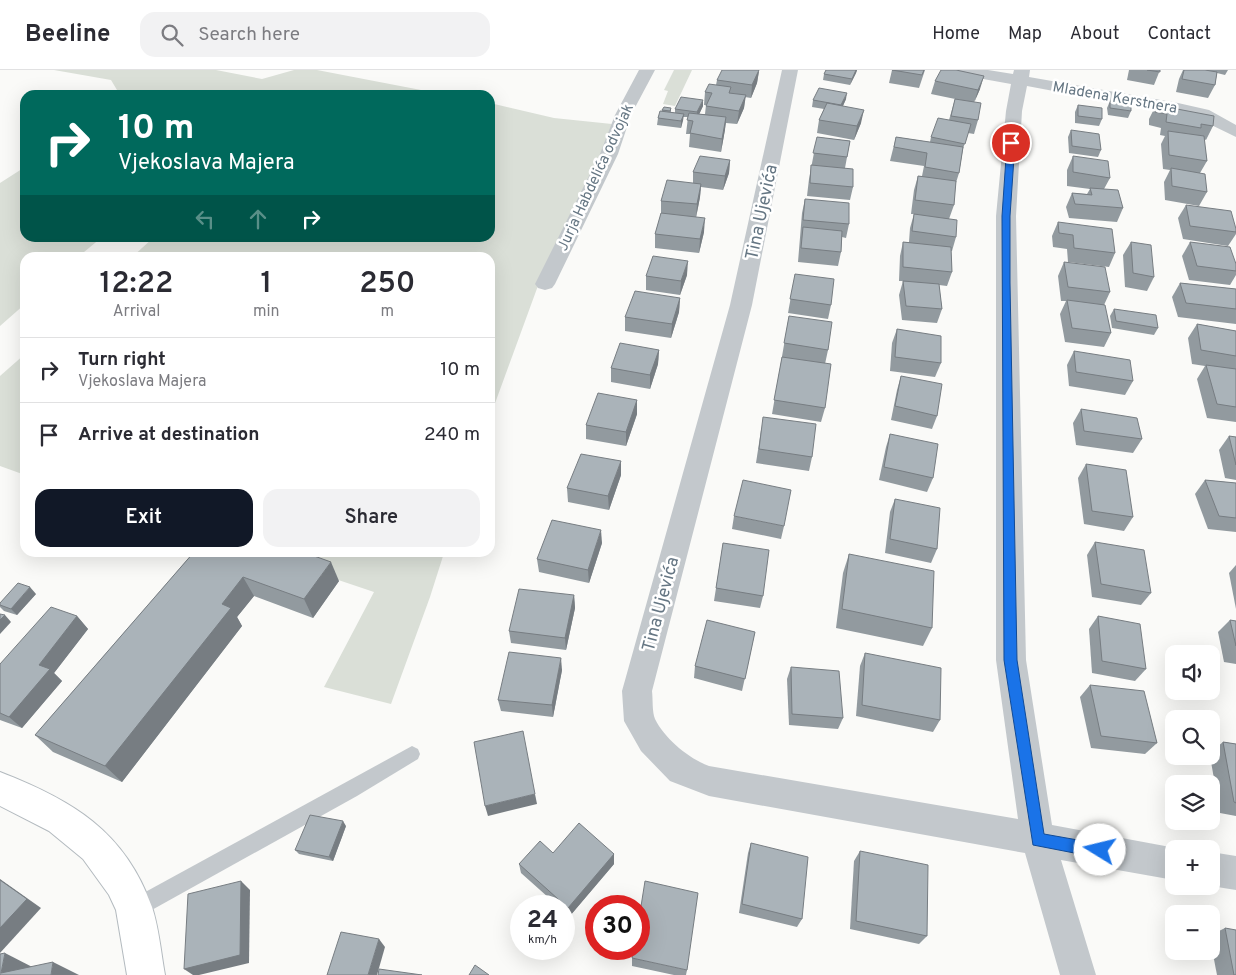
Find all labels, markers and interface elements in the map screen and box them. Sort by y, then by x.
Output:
search box [140,12,490,57]
text: Beeline [25,20,110,50]
icon: search [158,21,186,49]
text: Search here [198,23,300,47]
text: Home [932,23,980,46]
text: Map [1008,23,1042,46]
text: About [1070,23,1119,46]
text: Contact [1147,23,1211,46]
street label: Mladena Kerstnera [1051,78,1179,119]
street label: Jurja Habdelića odvojak [554,101,639,254]
text: 10 m [118,107,194,151]
icon: right [35,110,100,175]
pin [990,122,1032,164]
icon: arrive [997,129,1025,157]
text: Vjekoslava Majera [118,150,295,177]
street label: Tina Ujevića [741,162,784,262]
icon: left [191,205,219,233]
icon: ahead [244,205,272,233]
icon: right [297,205,325,233]
text: 12:22 [100,266,173,303]
text: 1 [260,266,272,303]
text: 250 [359,266,415,303]
text: Arrival [113,302,160,322]
text: min [253,302,280,322]
text: m [381,302,394,322]
text: Turn right [78,348,166,372]
icon: right [35,356,63,384]
text: 10 m [440,358,480,382]
text: Vjekoslava Majera [78,372,206,392]
icon: arrive [35,421,63,449]
text: Arrive at destination [78,423,259,447]
text: 240 m [424,423,480,447]
button: Exit [35,489,253,547]
button: Share [263,489,480,547]
street label: Tina Ujevića [638,554,685,654]
map controls [1165,645,1220,960]
button: sound [1165,645,1220,700]
button: search [1165,710,1220,765]
button: layers [1165,775,1220,830]
position arrow [1073,823,1125,875]
button: + [1165,840,1220,895]
speed limit sign: 30 [585,895,650,960]
text: 24 [527,905,558,937]
button: − [1165,905,1220,960]
text: km/h [528,932,557,948]

